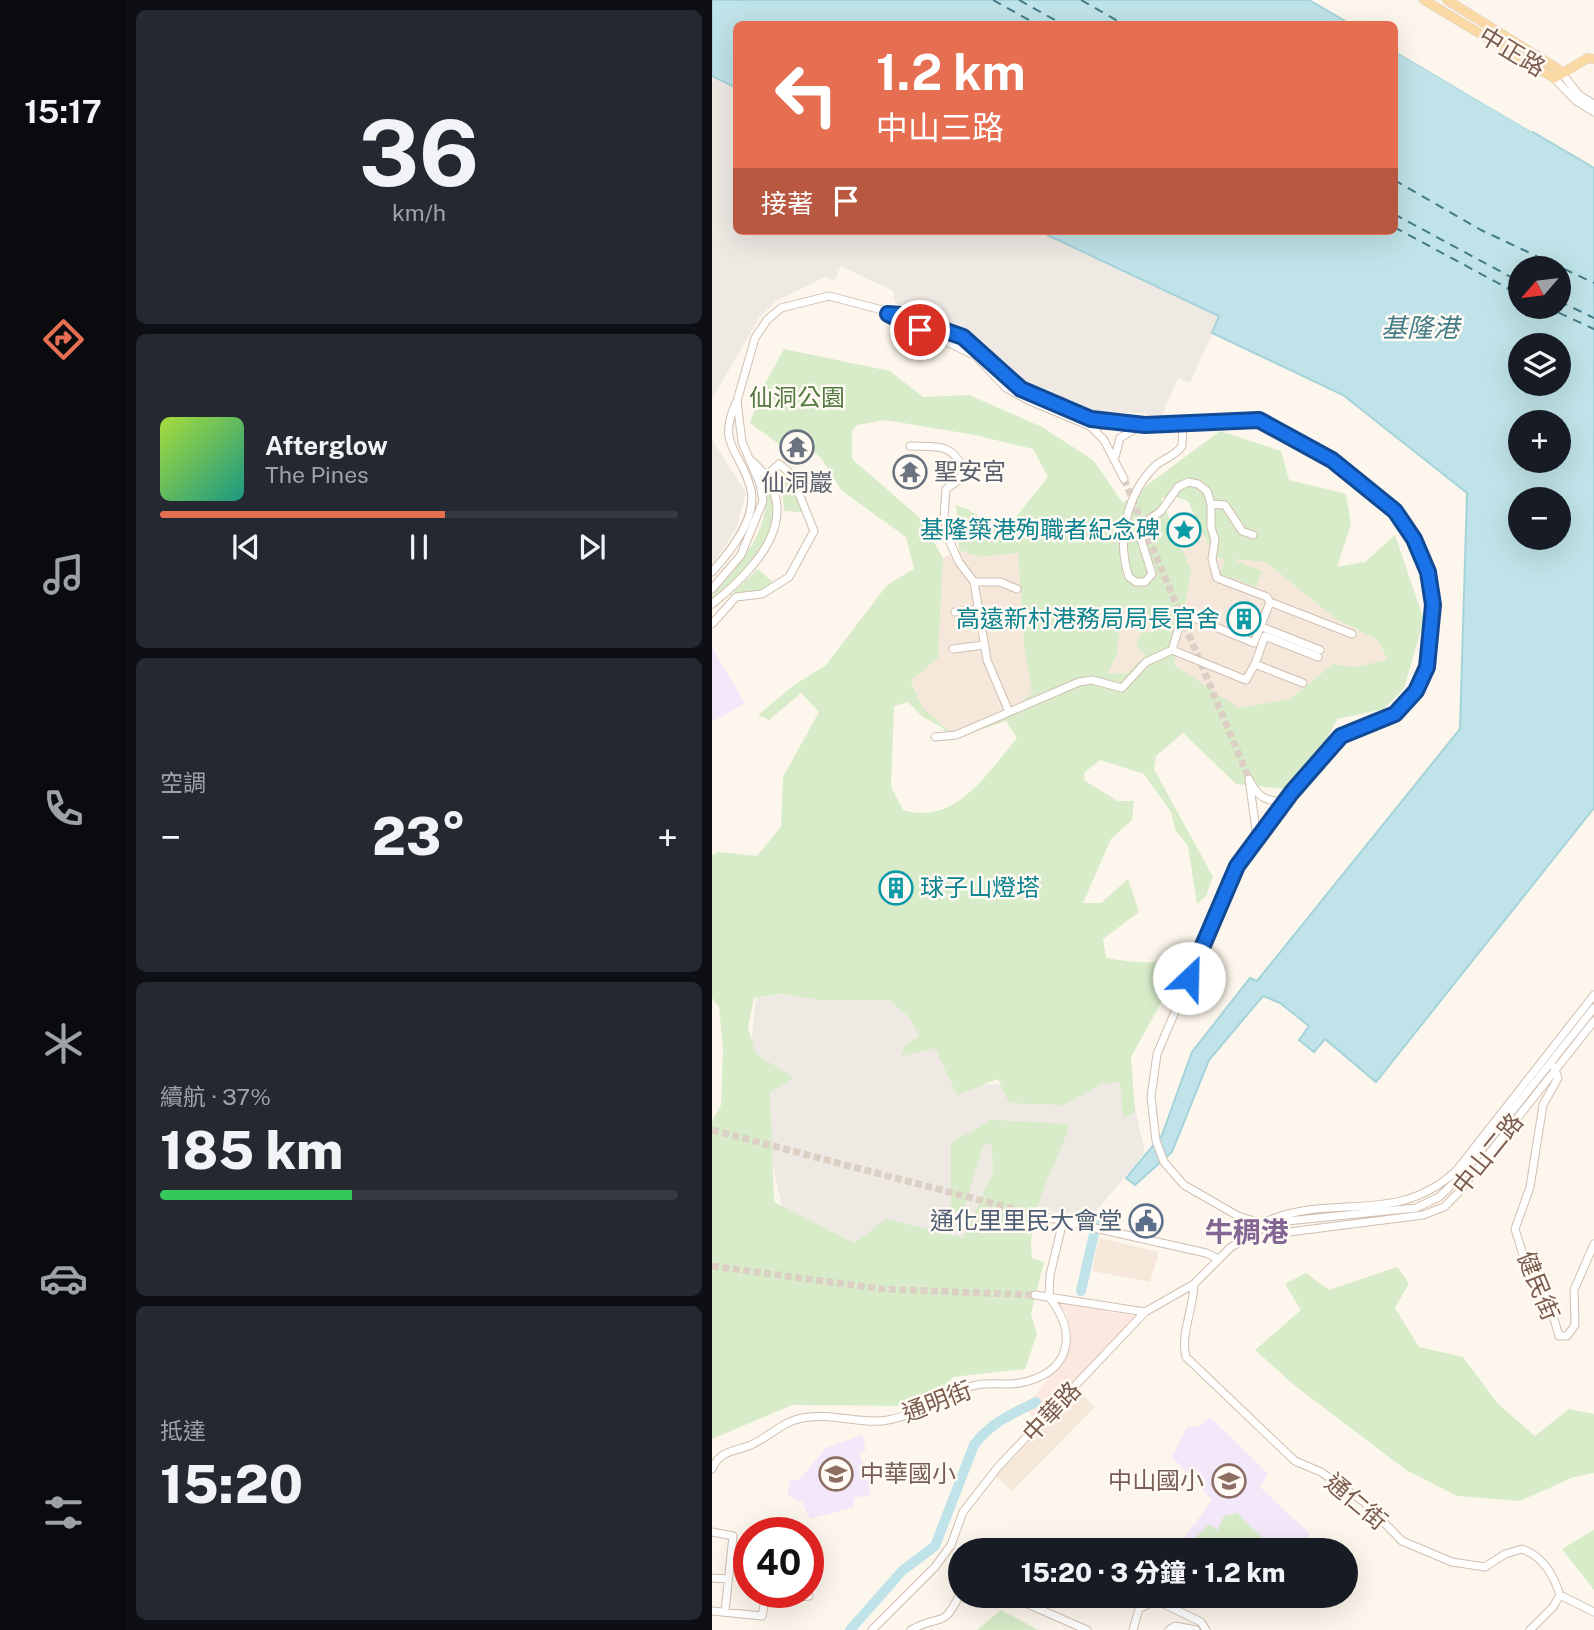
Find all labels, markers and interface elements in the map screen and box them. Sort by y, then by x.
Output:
street label: 中正路 [1474,21,1551,82]
text: 1.2 km [876,43,1026,101]
icon: left [761,49,852,140]
text: 15:17 [24,93,102,130]
text: 36 [359,100,479,206]
text: 中山三路 [876,109,1004,146]
icon: arrive [827,182,865,220]
text: 接著 [761,188,813,219]
text: km/h [392,199,446,226]
north arrow [1508,256,1571,318]
map controls [1508,256,1571,550]
pin [890,300,950,360]
icon: arrive [901,311,939,349]
water label: 基隆港 [1381,312,1463,343]
icon: directions [39,315,88,364]
button: layers [1508,333,1571,396]
park label: 仙洞公園 [749,383,845,411]
button: + [1508,410,1571,473]
temple icon: 仙洞巖 [778,428,816,466]
text: Afterglow [265,430,388,461]
temple icon: 聖安宮 [891,453,929,491]
place label: 聖安宮 [934,457,1006,485]
text: The Pines [265,461,369,488]
place label: 仙洞巖 [761,468,833,496]
button: − [1508,487,1571,550]
place icon: 基隆築港殉職者紀念碑 [1165,511,1203,549]
place label: 基隆築港殉職者紀念碑 [920,515,1160,543]
icon: previous [227,528,265,566]
icon: pause [400,528,438,566]
icon: next [573,528,611,566]
icon: music [39,550,88,599]
building icon: 高遠新村港務局局長官舍 [1225,600,1263,638]
place label: 高遠新村港務局局長官舍 [956,604,1220,632]
text: 空調 [160,769,206,796]
icon: phone [39,784,88,833]
text: 23° [372,806,466,867]
text: − [160,815,181,860]
text: + [657,815,678,860]
building icon: 球子山燈塔 [877,869,915,907]
place label: 球子山燈塔 [920,873,1040,901]
position arrow [1152,941,1226,1015]
icon: climate [39,1019,88,1068]
text: 續航 · 37% [160,1083,271,1110]
street label: 中山二路 [1446,1107,1528,1199]
text: 185 km [160,1120,343,1181]
public building icon: 通化里里民大會堂 [1127,1202,1165,1240]
place label: 通化里里民大會堂 [930,1206,1122,1234]
district label: 牛稠港 [1205,1215,1289,1248]
street label: 健民街 [1512,1247,1565,1324]
icon: car [39,1254,88,1303]
street label: 通明街 [898,1375,975,1427]
street label: 中華路 [1016,1375,1086,1447]
text: 抵達 [160,1417,206,1444]
text: 15:20 [160,1454,303,1515]
school or university icon: 中華國小 [817,1455,855,1493]
place label: 中華國小 [860,1459,956,1487]
school or university icon: 中山國小 [1210,1462,1248,1500]
place label: 中山國小 [1108,1466,1204,1494]
street label: 通仁街 [1320,1467,1393,1535]
icon: filters [39,1488,88,1537]
speed limit sign: 40 [733,1517,824,1608]
text: 15:20 · 3 分鐘 · 1.2 km [1021,1557,1285,1588]

